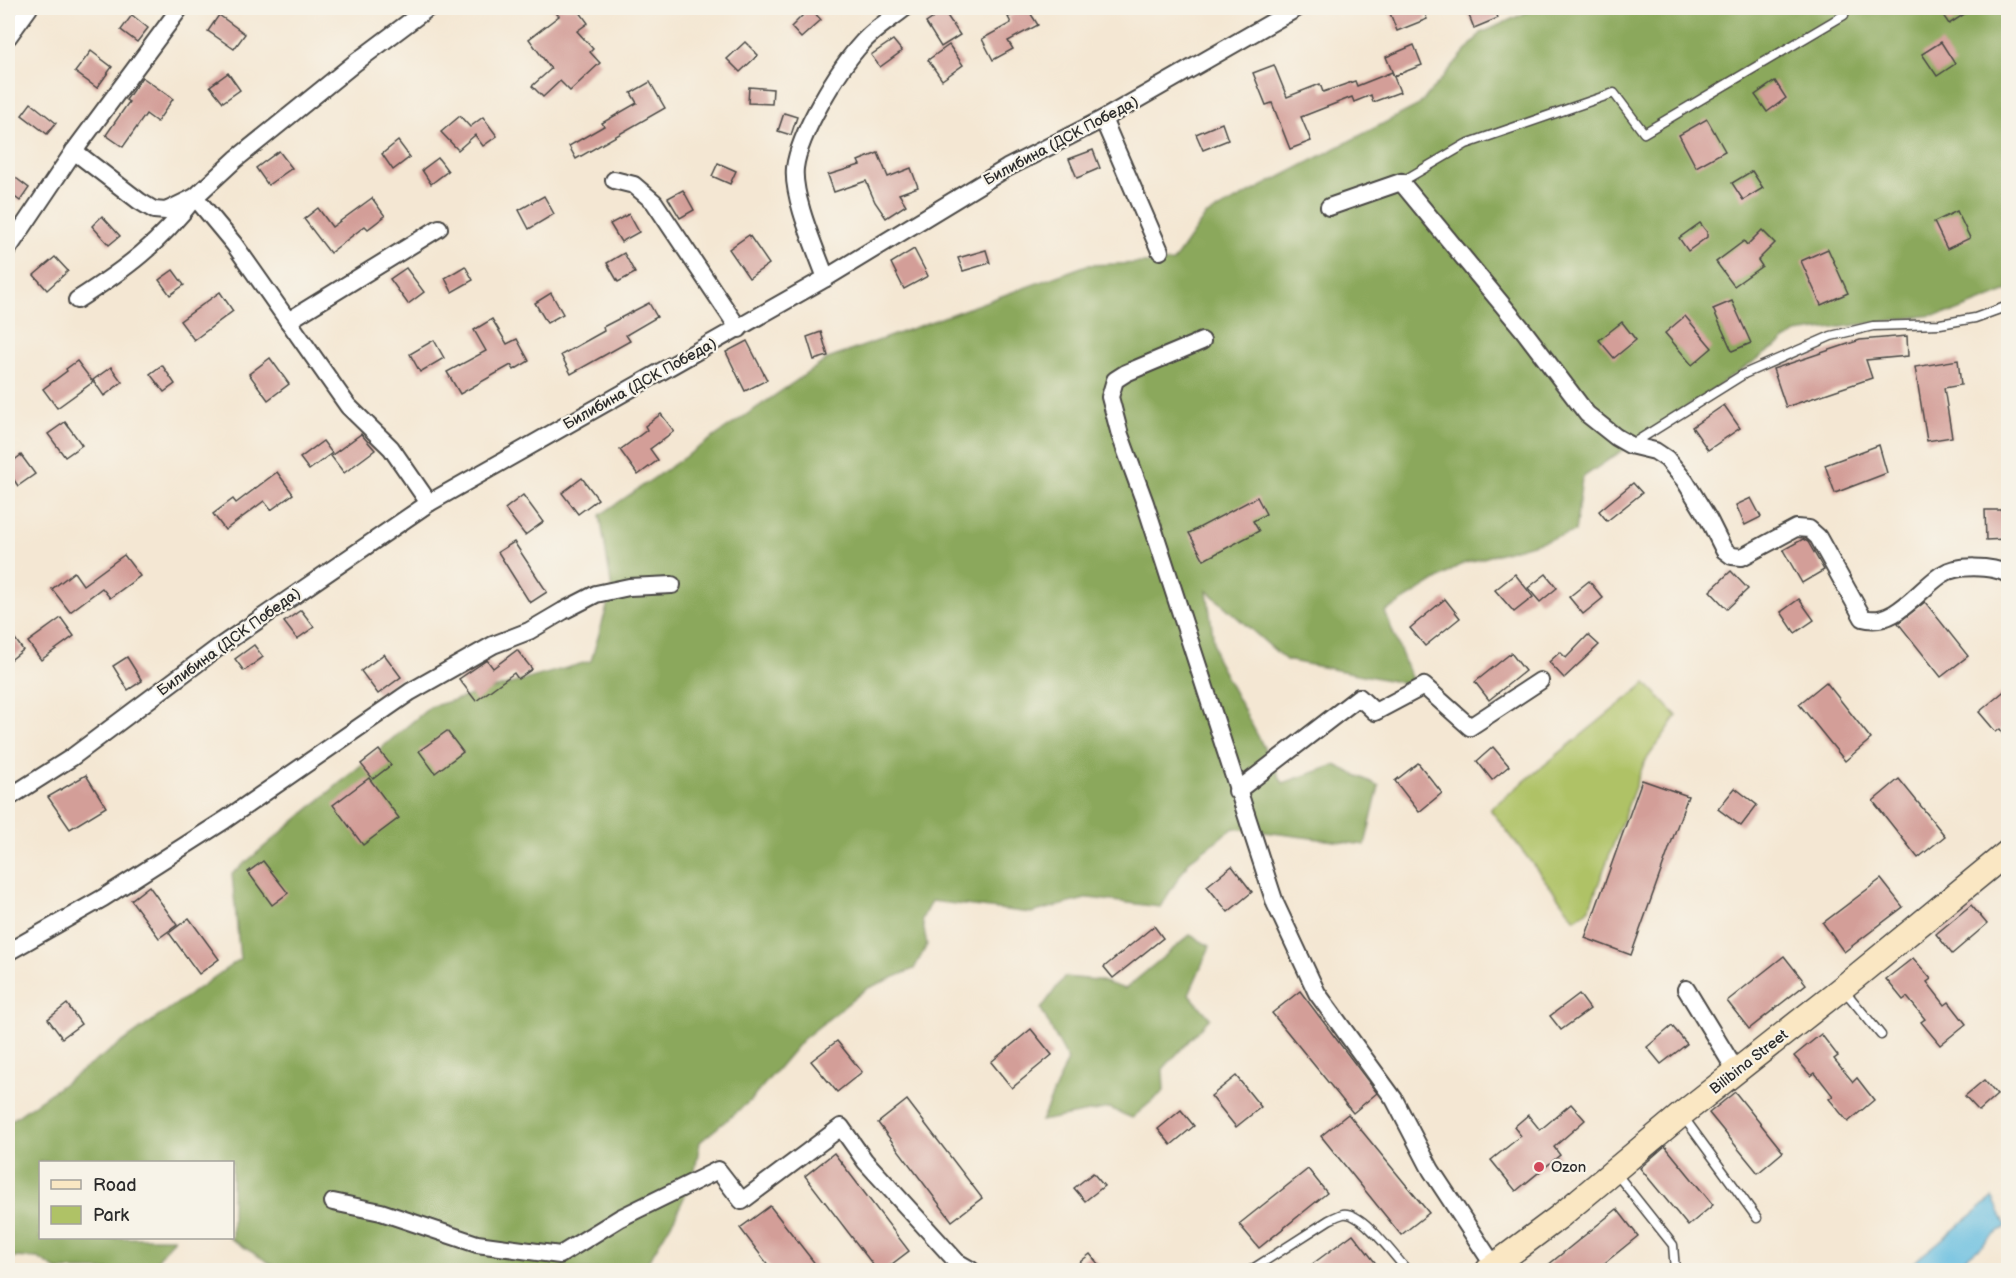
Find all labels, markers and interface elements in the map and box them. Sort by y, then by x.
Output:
street label: Билибина (ДСК Победа) [980,92,1142,190]
street label: Билибина (ДСК Победа) [560,334,720,434]
street label: Билибина (ДСК Победа) [154,584,304,700]
street label: Bilibina Street [1706,1025,1792,1099]
place label: Ozon [1551,1158,1586,1177]
marker: Ozon [1532,1160,1546,1174]
legend [39,1161,234,1239]
text: Road [93,1175,137,1196]
text: Park [93,1205,129,1226]

